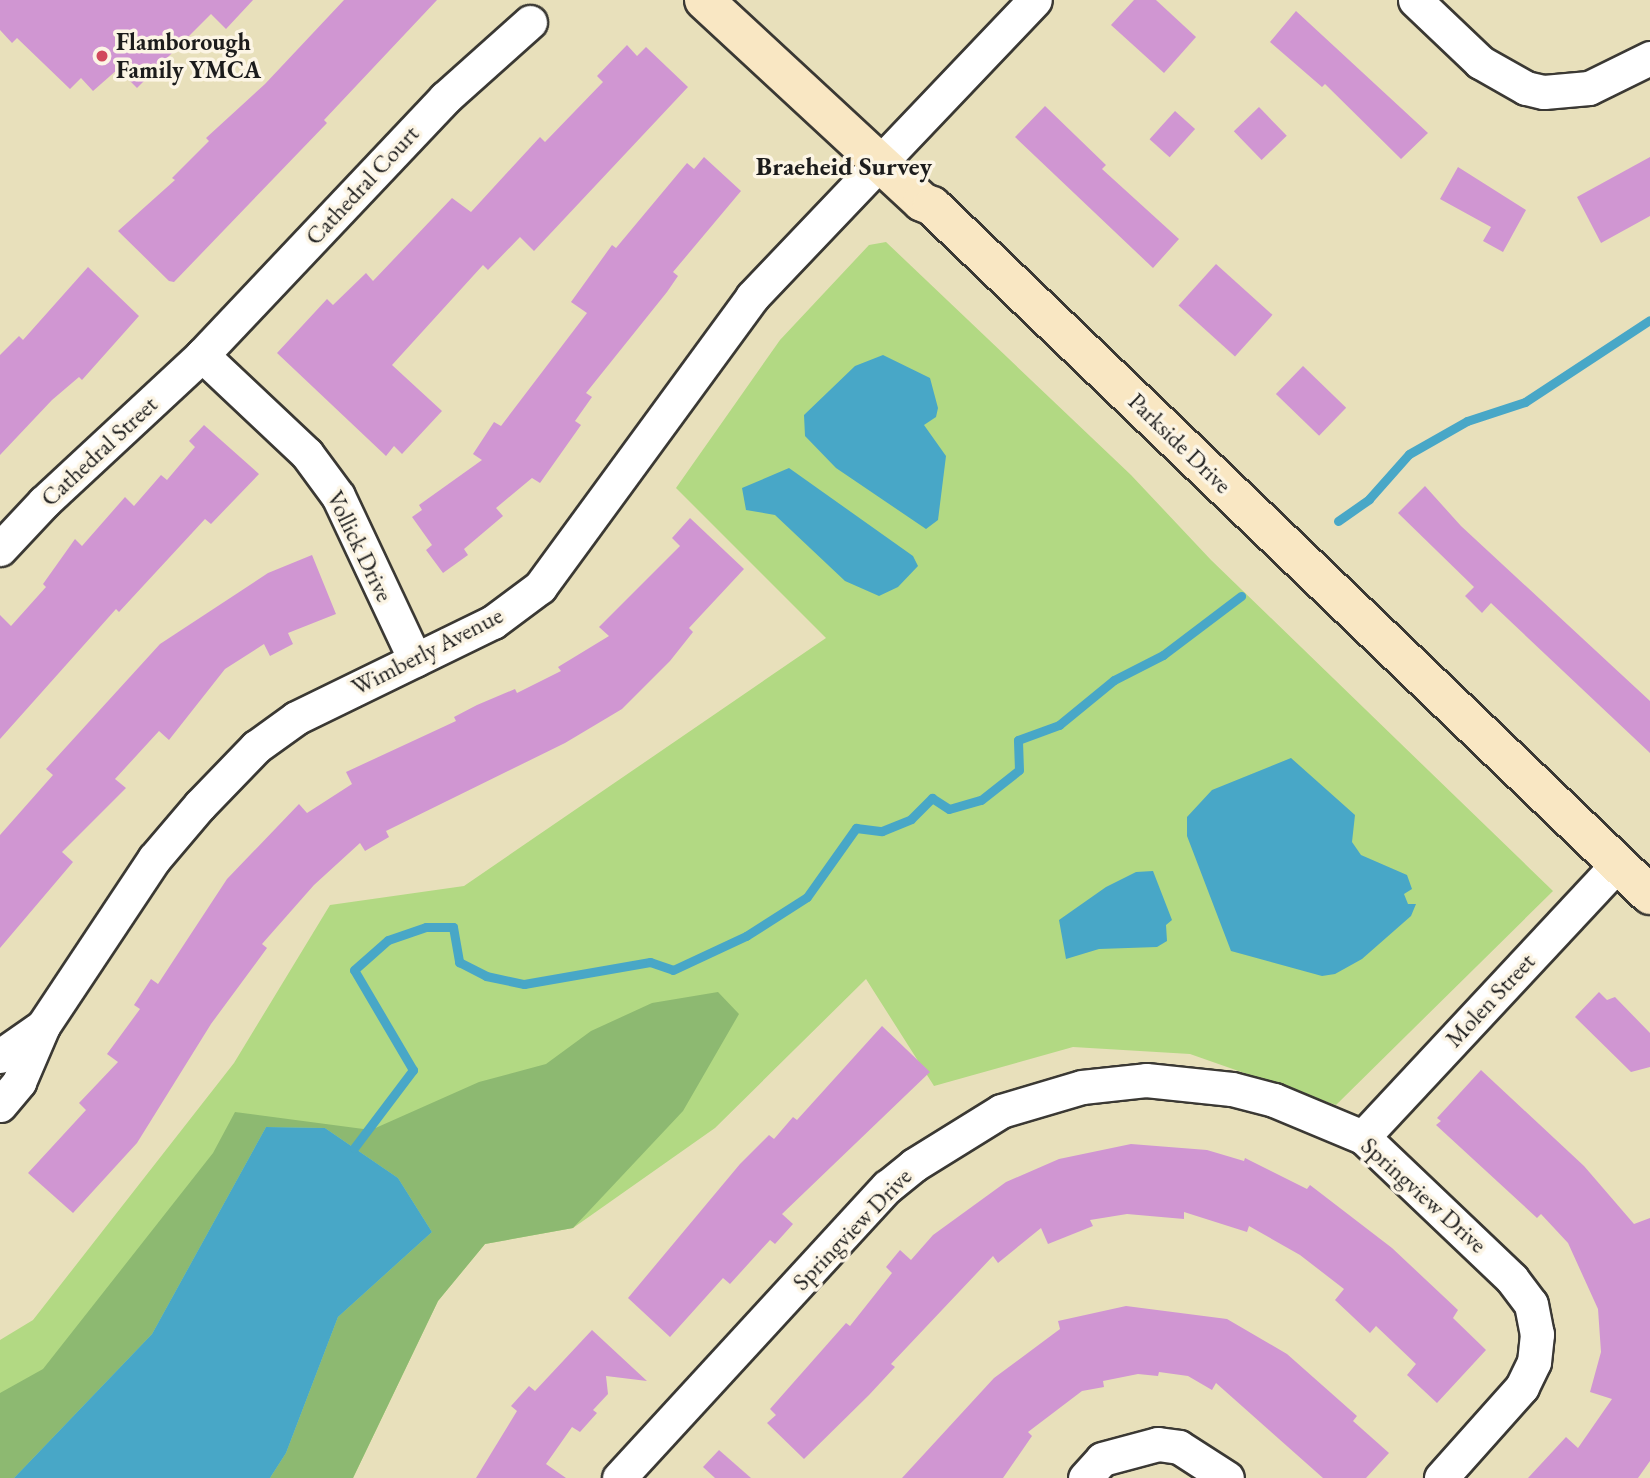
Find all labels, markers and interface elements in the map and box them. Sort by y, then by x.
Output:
place label: Flamborough Family YMCA [116,28,261,84]
marker: Flamborough Family YMCA [94,48,110,64]
street label: Cathedral Court [299,119,425,251]
district label: Braeheid Survey [756,151,932,183]
street label: Parkside Drive [1122,387,1238,499]
street label: Cathedral Street [35,390,163,512]
street label: Vollick Drive [321,486,399,606]
street label: Wimberly Avenue [347,601,507,701]
street label: Molen Street [1439,947,1541,1053]
street label: Springview Drive [1355,1131,1493,1259]
street label: Springview Drive [786,1162,918,1296]

